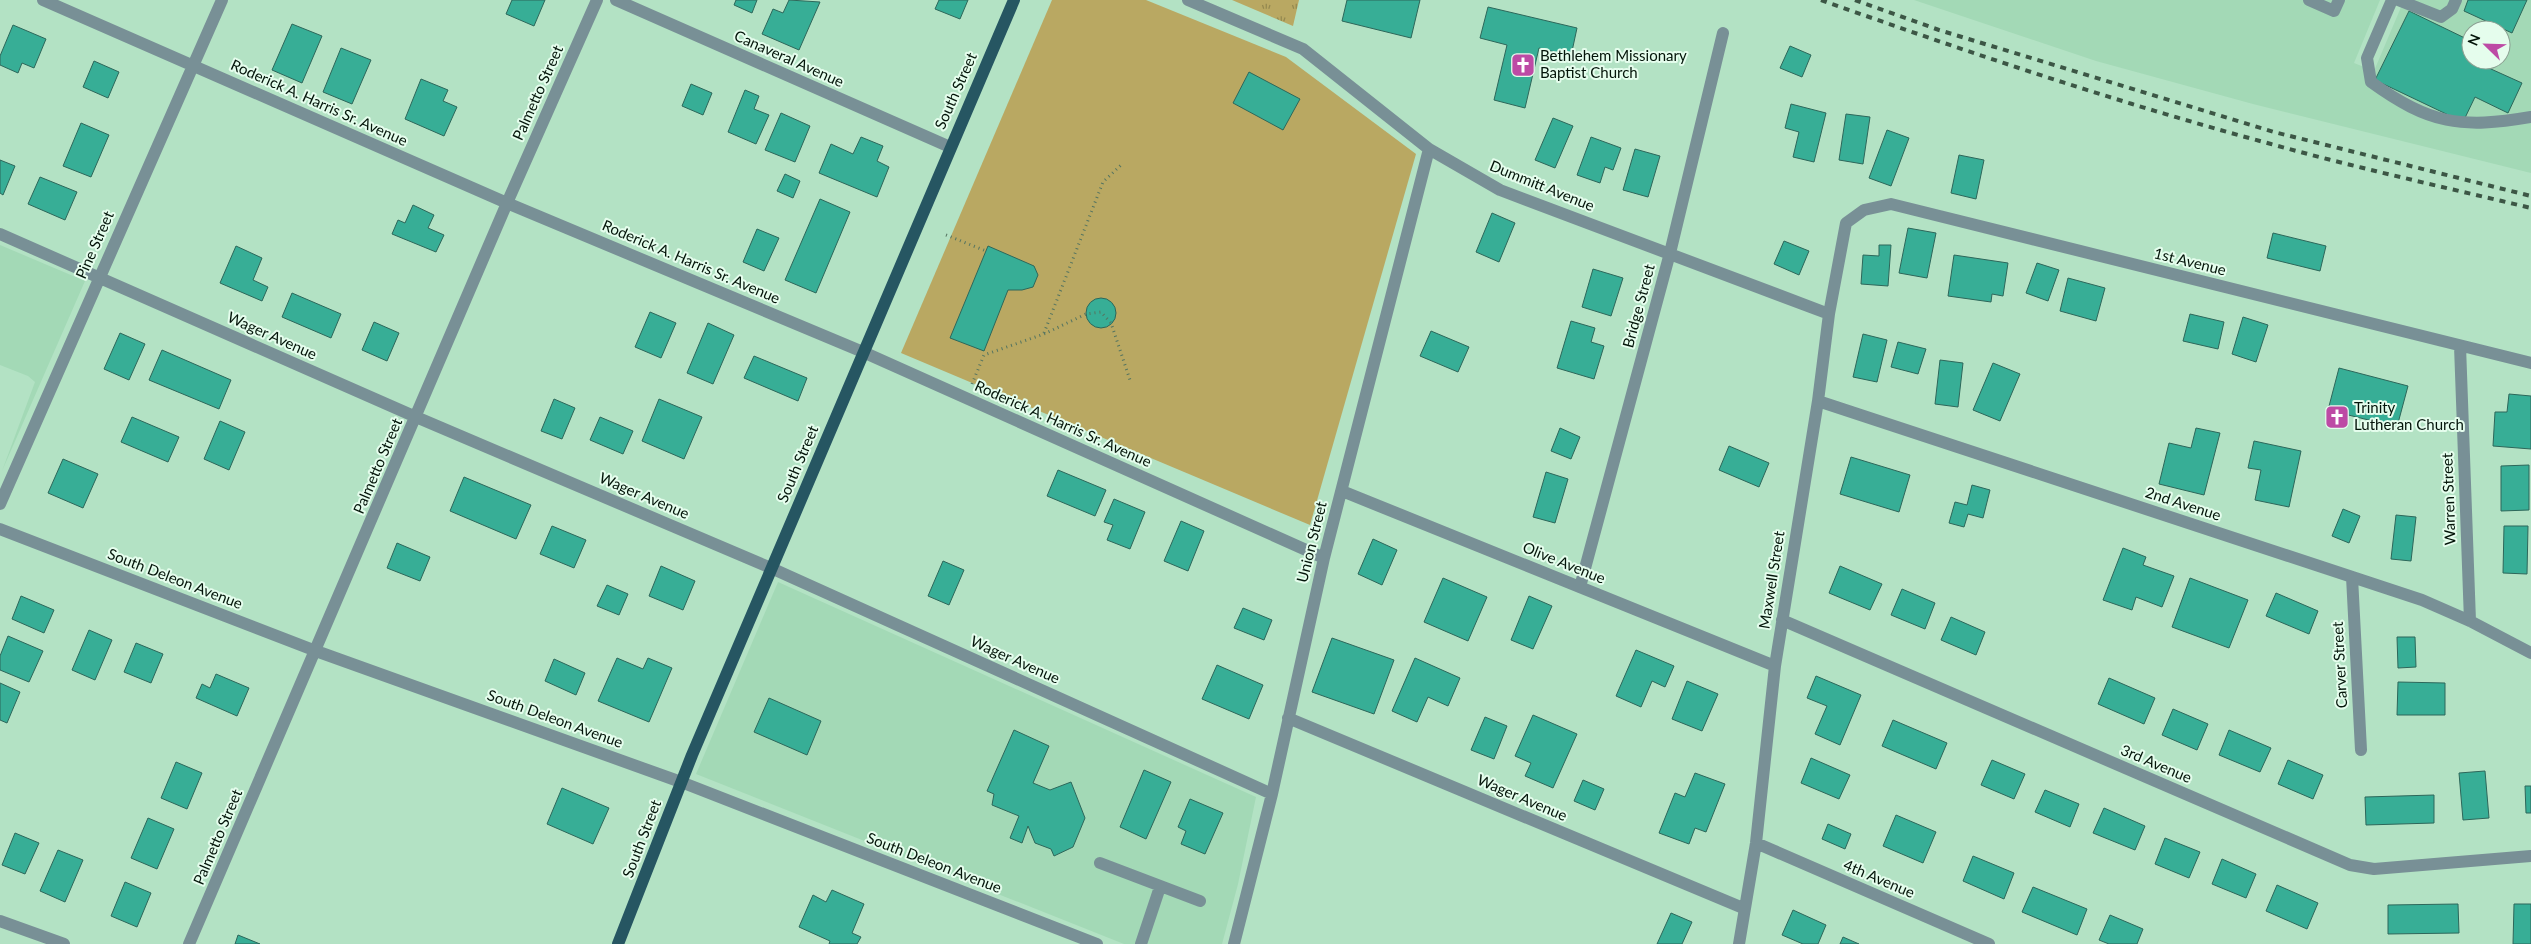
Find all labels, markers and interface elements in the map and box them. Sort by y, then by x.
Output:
north arrow [2461,20,2511,70]
street label: Canaveral Avenue [732,26,847,90]
text: N [2464,31,2484,48]
street label: Palmetto Street [508,42,566,143]
place label: Bethlehem Missionary Baptist Church [1540,46,1687,81]
street label: South Street [930,49,980,132]
church icon: Bethlehem Missionary Baptist Church [1510,52,1536,78]
street label: Roderick A. Harris Sr. Avenue [228,55,411,149]
street label: Dummitt Avenue [1487,156,1597,214]
street label: Pine Street [71,207,117,281]
street label: Roderick A. Harris Sr. Avenue [600,215,783,307]
street label: 1st Avenue [2152,243,2228,279]
street label: Bridge Street [1618,261,1658,350]
street label: Wager Avenue [225,307,320,363]
street label: Roderick A. Harris Sr. Avenue [972,376,1155,470]
place label: Trinity Lutheran Church [2354,398,2464,433]
church icon: Trinity Lutheran Church [2324,404,2350,430]
street label: Palmetto Street [349,415,406,516]
street label: South Street [773,422,822,505]
street label: Warren Street [2437,452,2459,546]
street label: Wager Avenue [597,468,692,522]
street label: 2nd Avenue [2143,482,2223,524]
street label: Union Street [1292,499,1330,584]
street label: Maxwell Street [1754,529,1788,630]
street label: Olive Avenue [1520,537,1608,587]
street label: South Deleon Avenue [105,544,245,612]
street label: Carver Street [2328,621,2350,709]
street label: Wager Avenue [968,631,1063,687]
street label: South Deleon Avenue [485,685,626,751]
street label: 3rd Avenue [2118,740,2195,786]
street label: Wager Avenue [1475,770,1570,824]
street label: Palmetto Street [189,786,246,887]
street label: South Street [618,797,664,880]
street label: South Deleon Avenue [864,828,1004,896]
street label: 4th Avenue [1841,855,1918,901]

